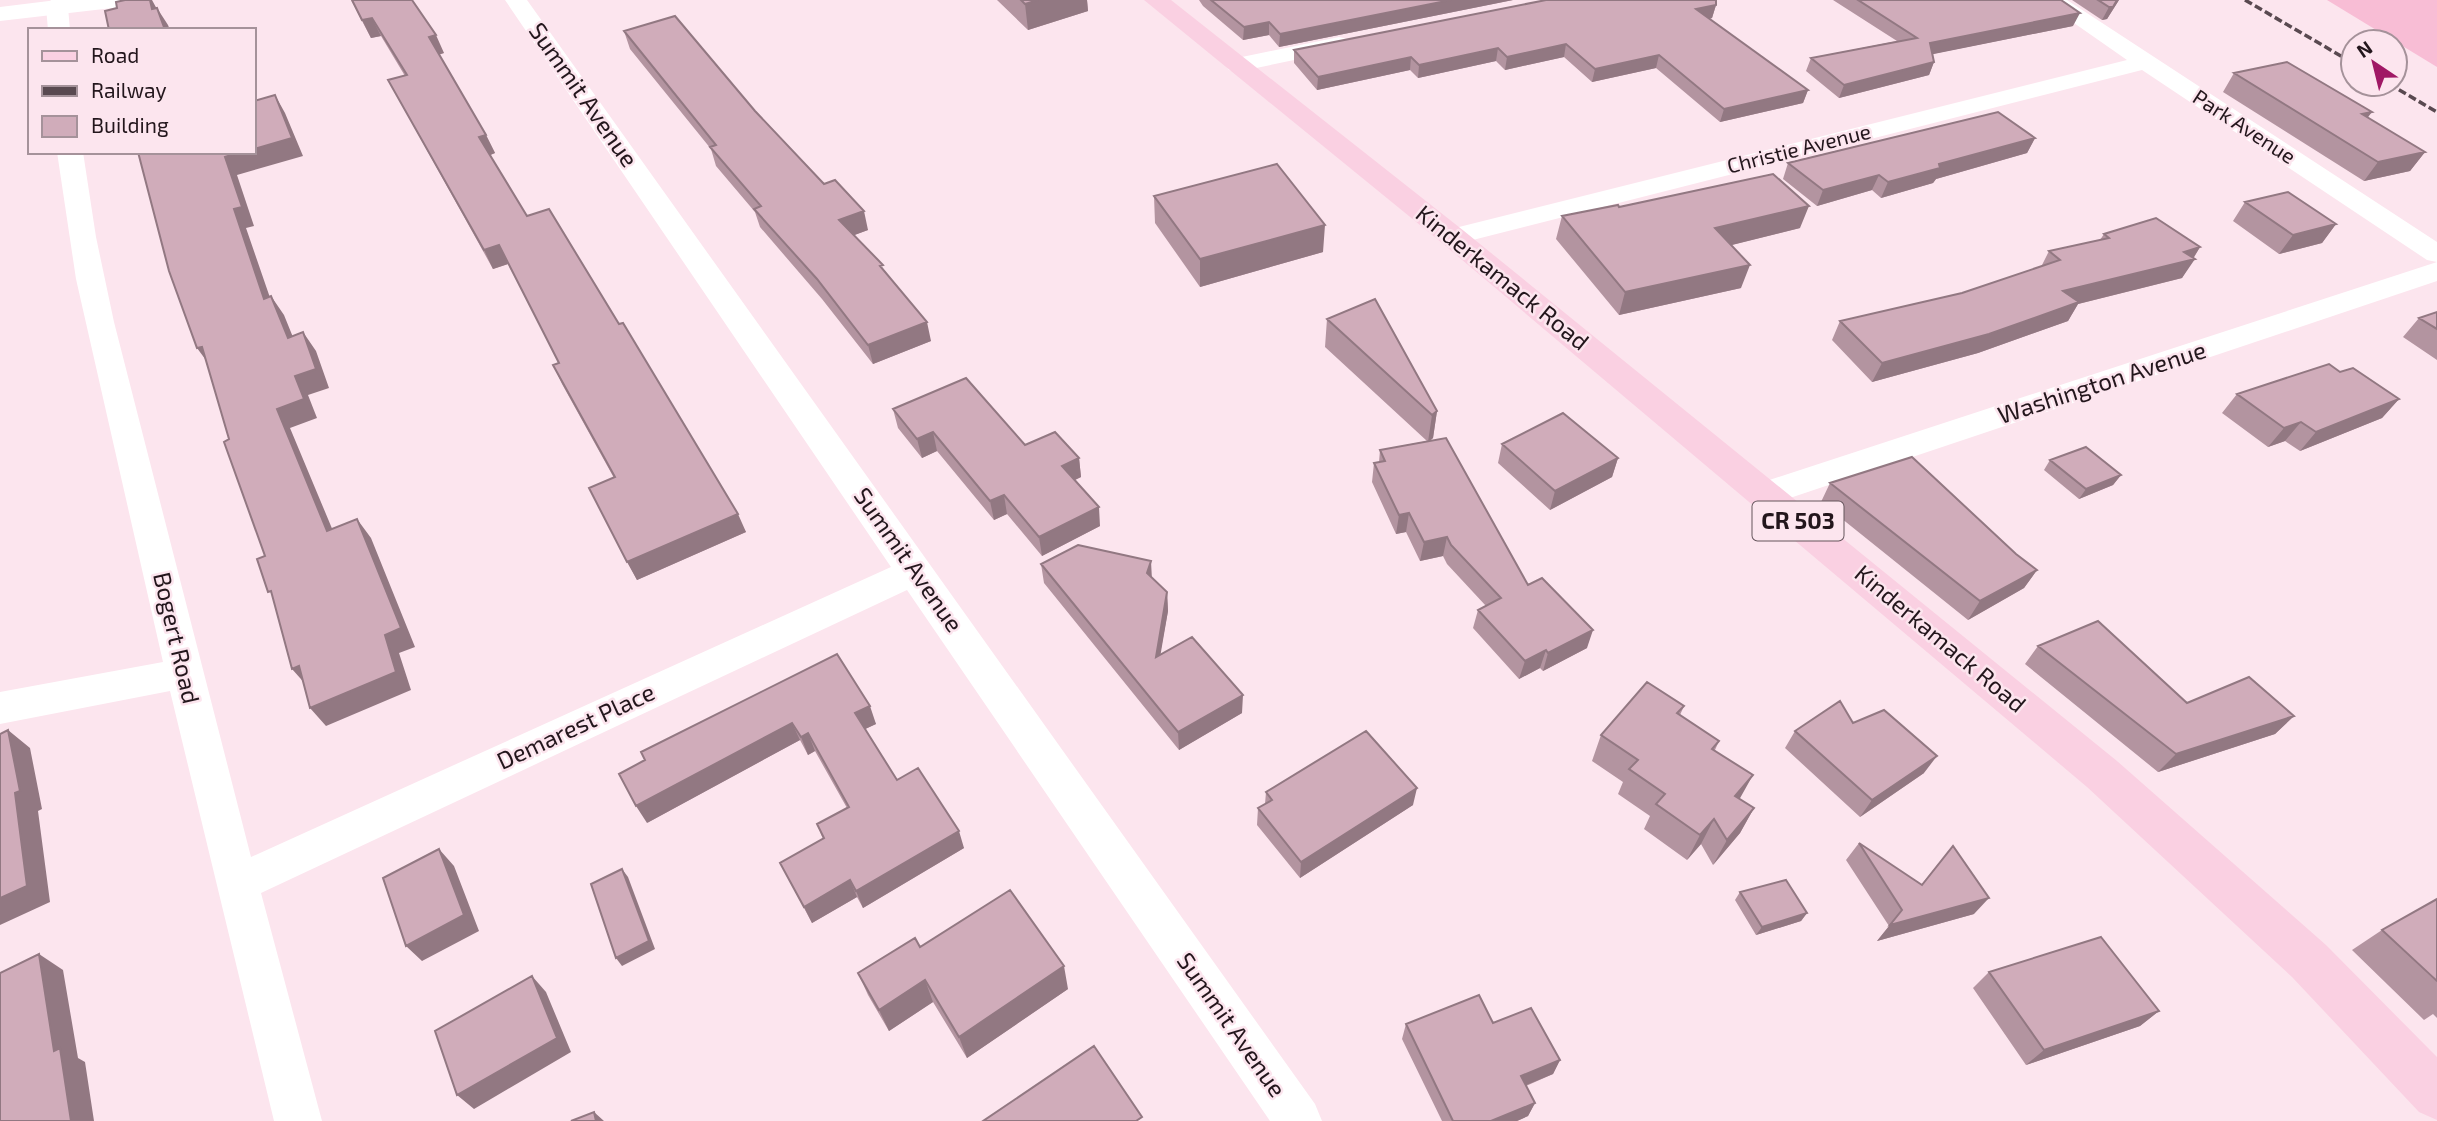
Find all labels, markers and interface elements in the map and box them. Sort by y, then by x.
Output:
street label: Summit Avenue [524,16,645,172]
legend [28,28,256,154]
north arrow [2339,28,2409,98]
text: N [2352,35,2376,62]
text: Road [91,42,139,67]
text: Railway [91,77,167,102]
street label: Park Avenue [2189,83,2301,168]
text: Building [91,112,169,137]
street label: Christie Avenue [1724,118,1873,178]
street label: Kinderkamack Road [1411,198,1595,356]
street label: Washington Avenue [1994,334,2209,429]
street label: Summit Avenue [849,481,970,637]
road number: CR 503 [1752,502,1843,540]
street label: Kinderkamack Road [1850,558,2032,718]
street label: Bogert Road [148,569,207,706]
street label: Demarest Place [492,676,659,775]
street label: Summit Avenue [1172,946,1293,1102]

